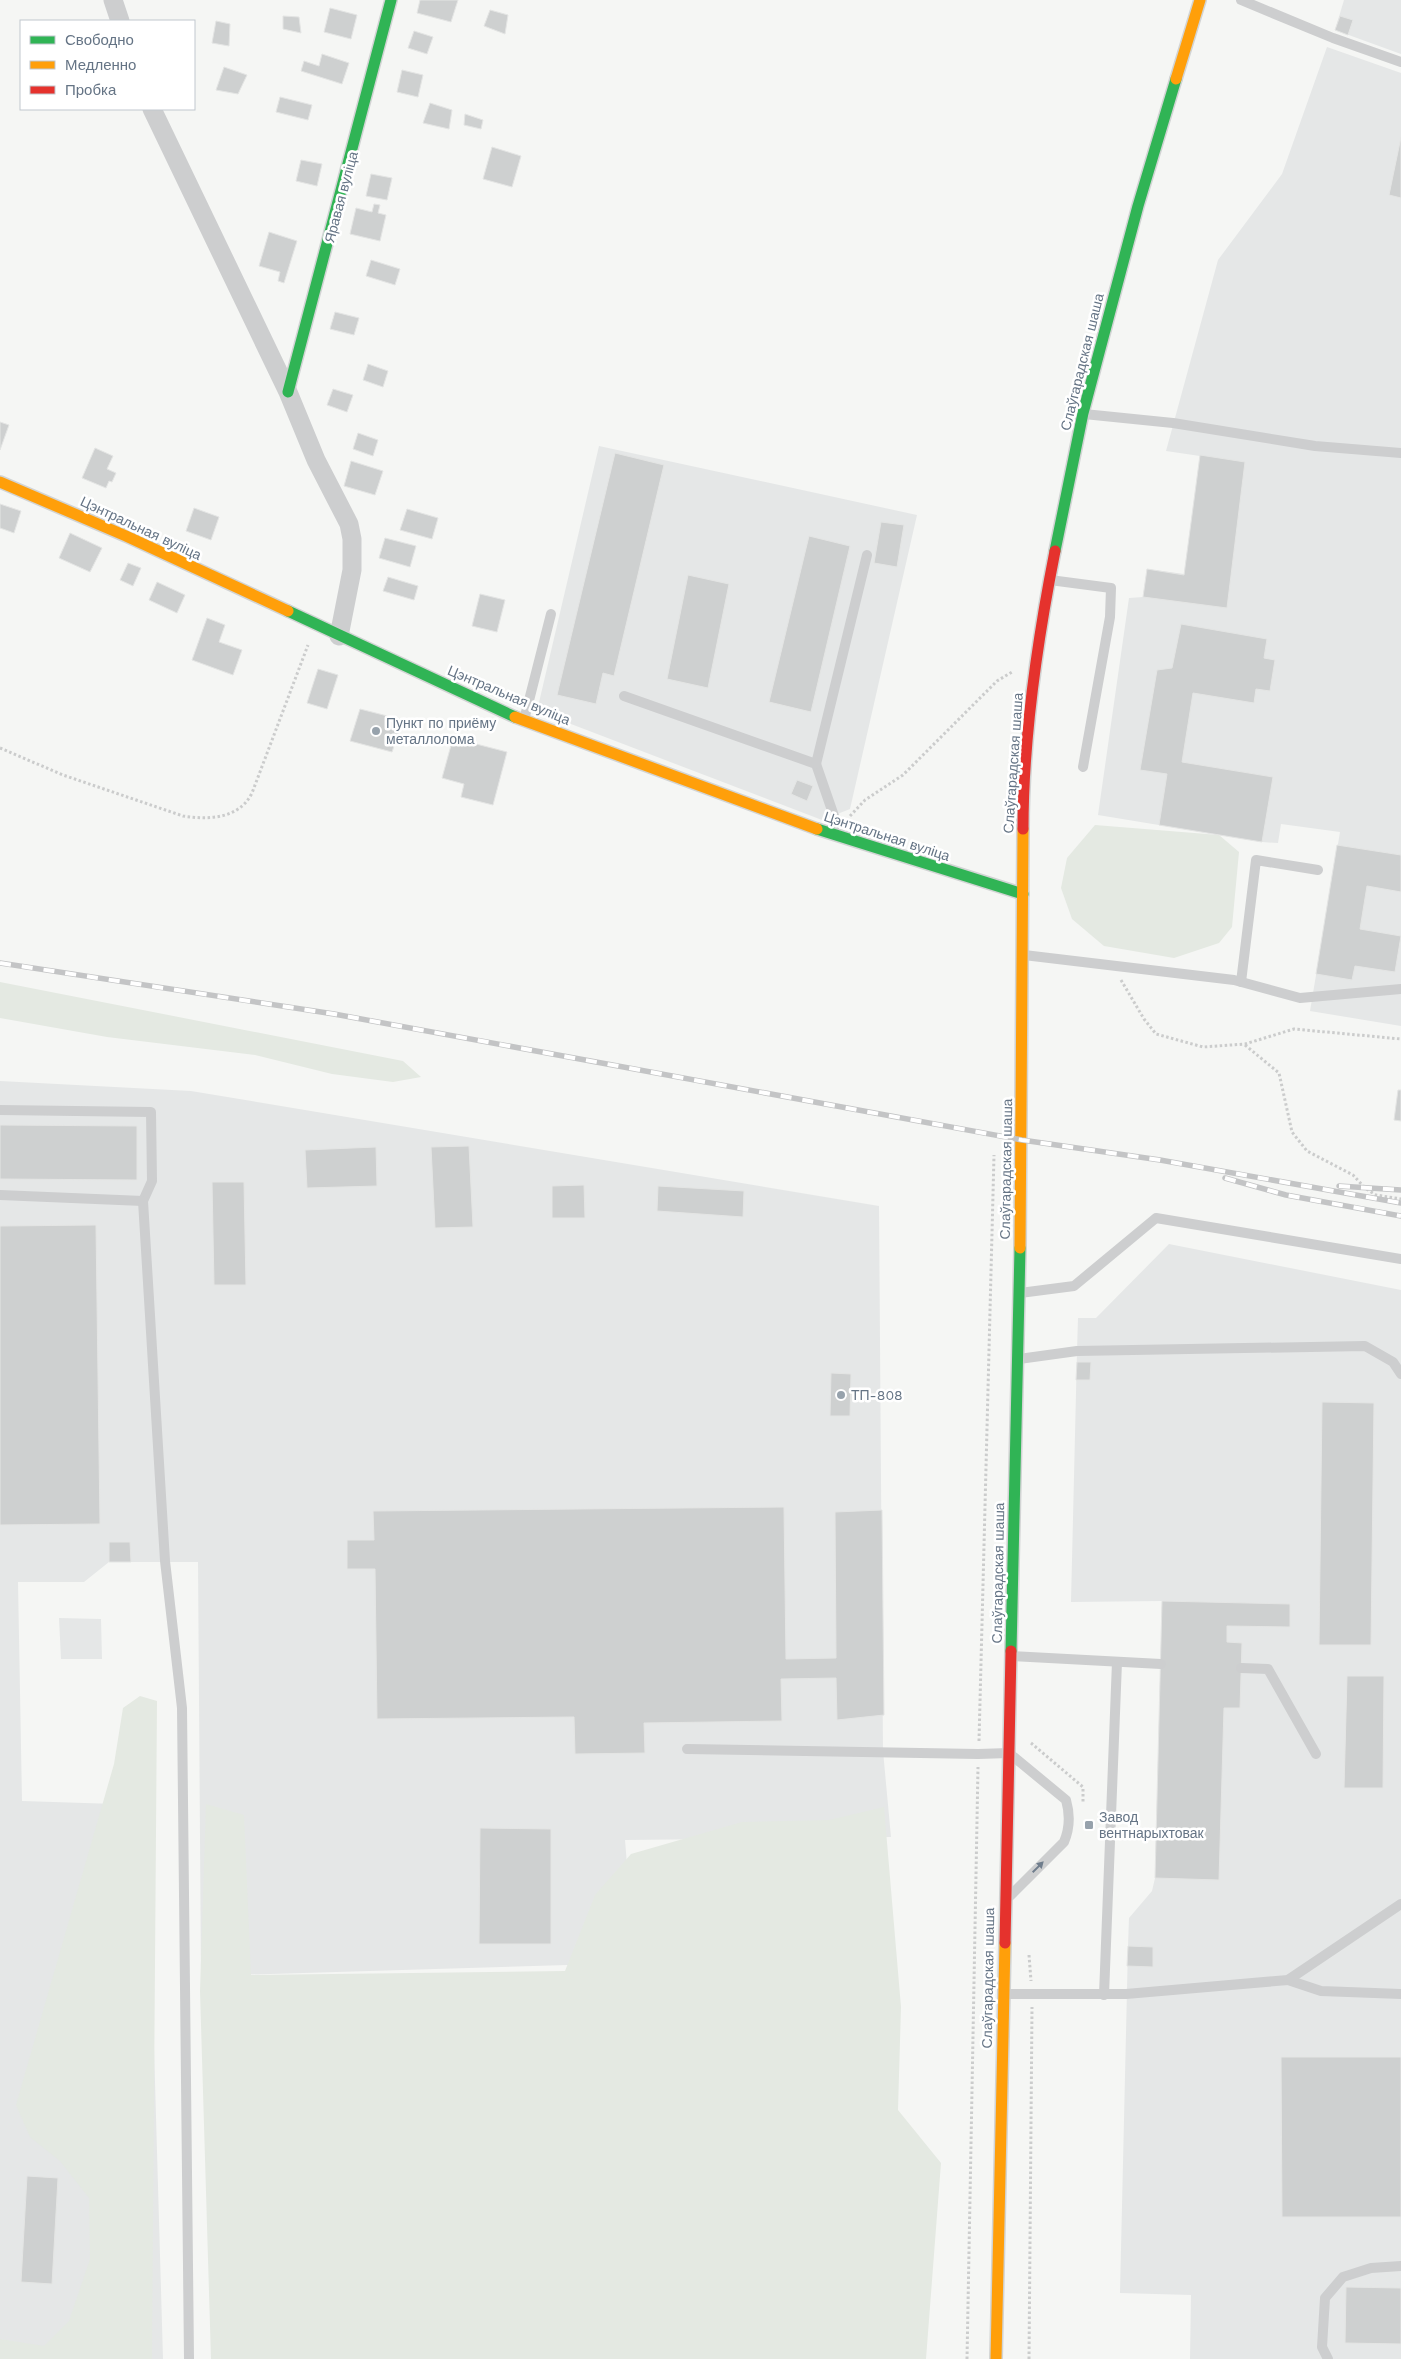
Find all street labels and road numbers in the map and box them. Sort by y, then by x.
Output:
street label: Яравая вуліца [321,149,361,244]
street label: Слаўгарадская шаша [1057,291,1107,432]
street label: Цэнтральная вуліца [78,493,204,563]
street label: Цэнтральная вуліца [445,662,573,728]
street label: Слаўгарадская шаша [1000,692,1026,834]
street label: Цэнтральная вуліца [822,808,952,864]
street label: Слаўгарадская шаша [997,1098,1015,1240]
street label: Слаўгарадская шаша [989,1502,1007,1644]
street label: Слаўгарадская шаша [979,1907,997,2049]

